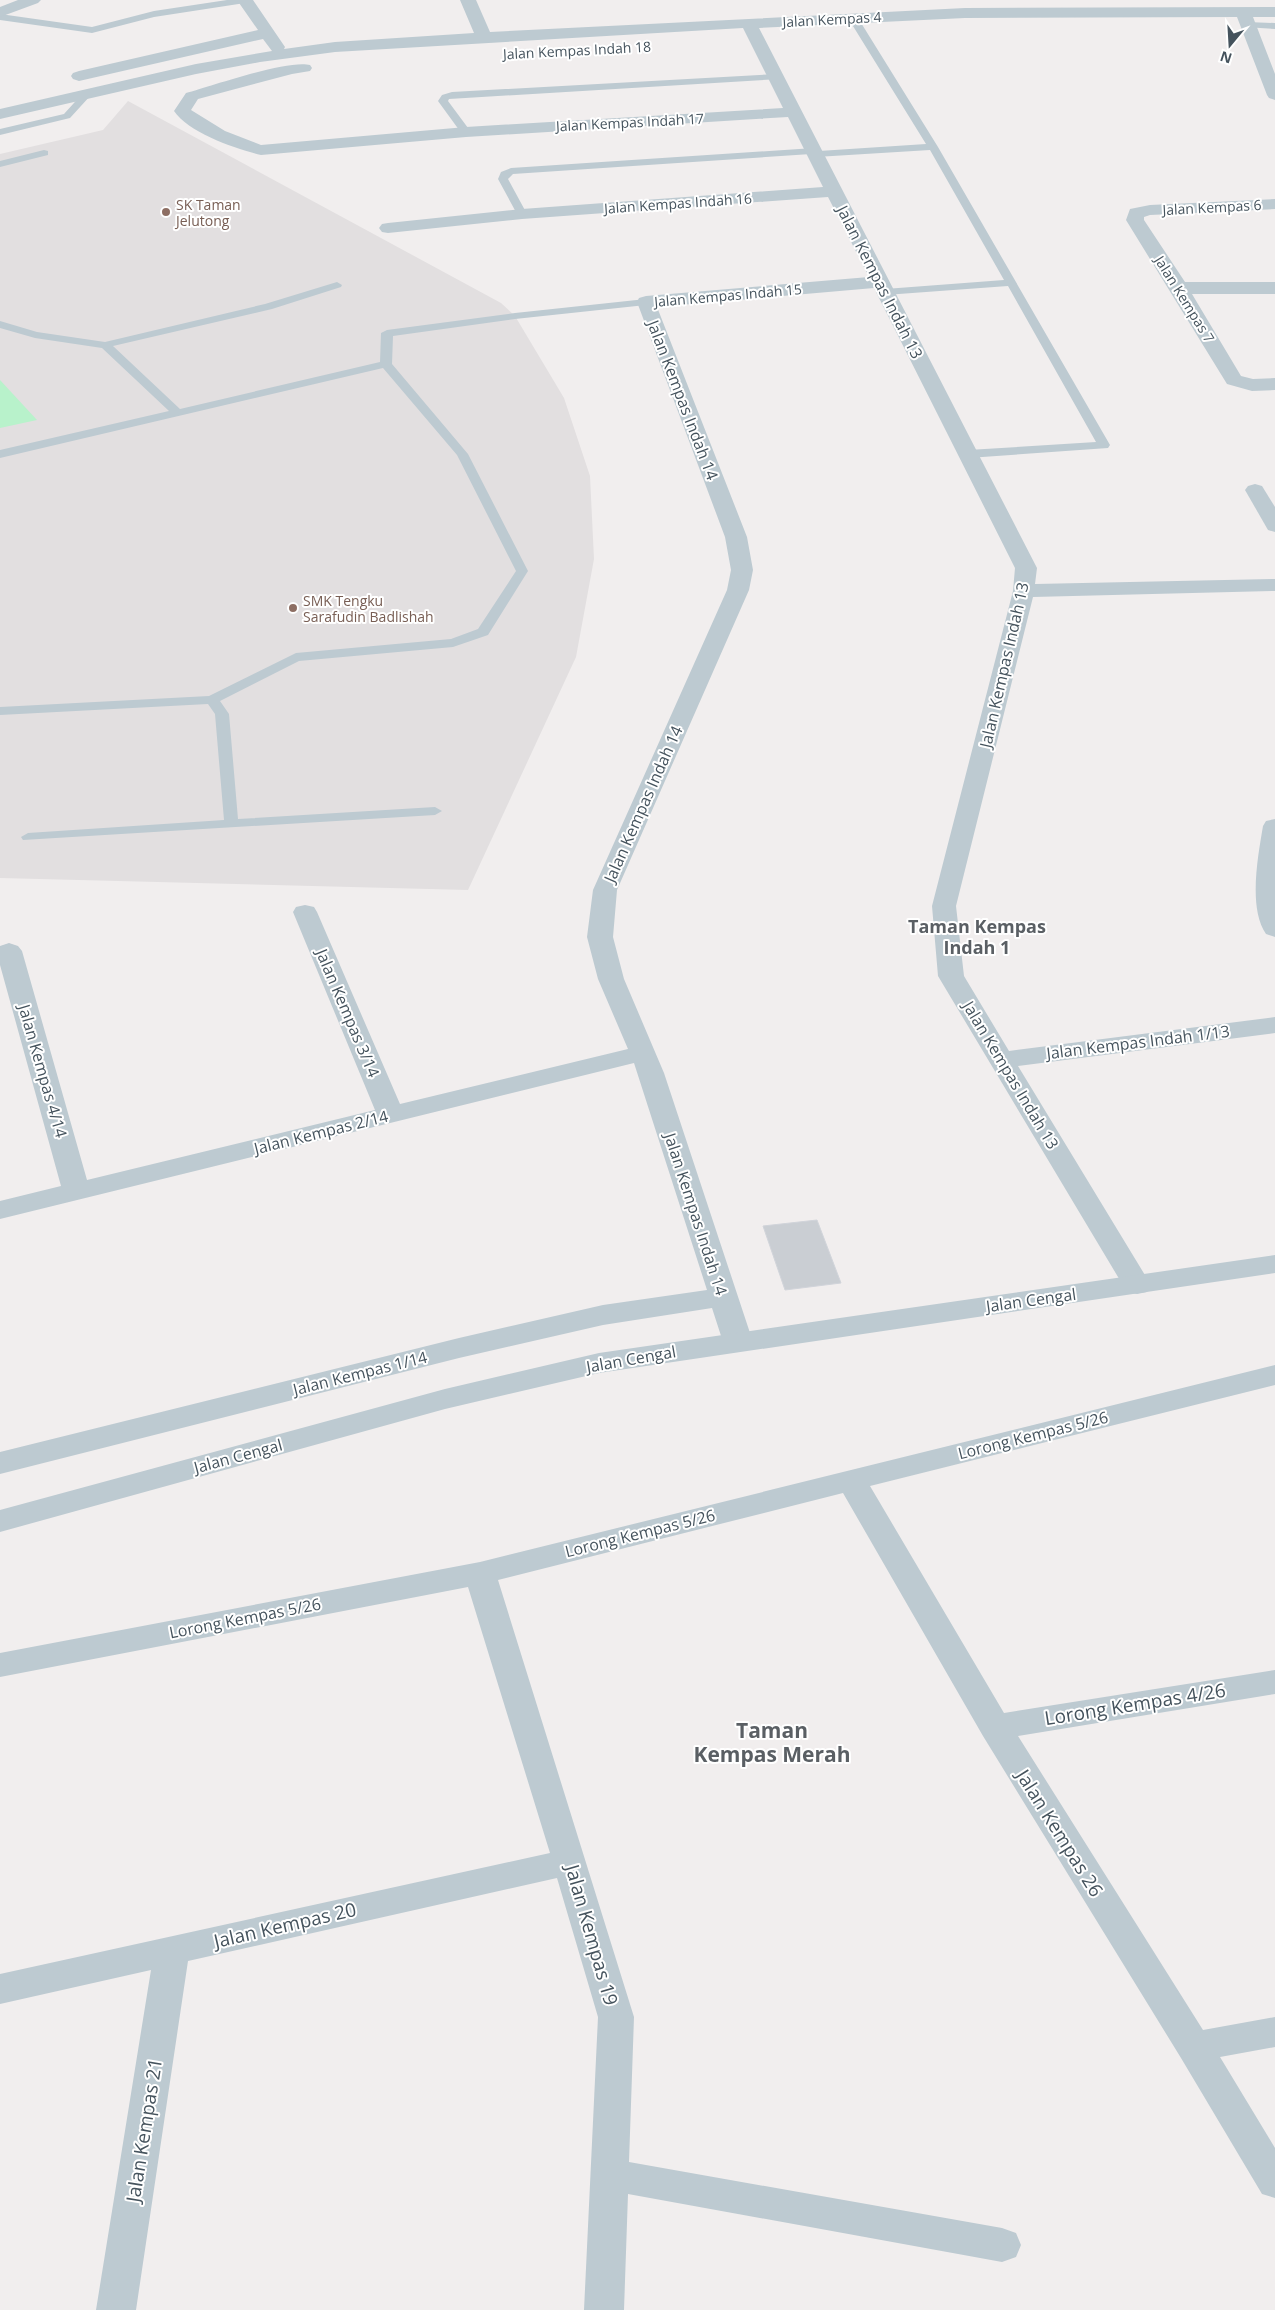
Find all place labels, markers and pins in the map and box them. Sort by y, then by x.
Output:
place label: SK Taman Jelutong [174,195,241,230]
marker: SK Taman Jelutong [160,206,172,218]
place label: SMK Tengku Sarafudin Badlishah [303,591,434,626]
marker: SMK Tengku Sarafudin Badlishah [287,602,299,614]

